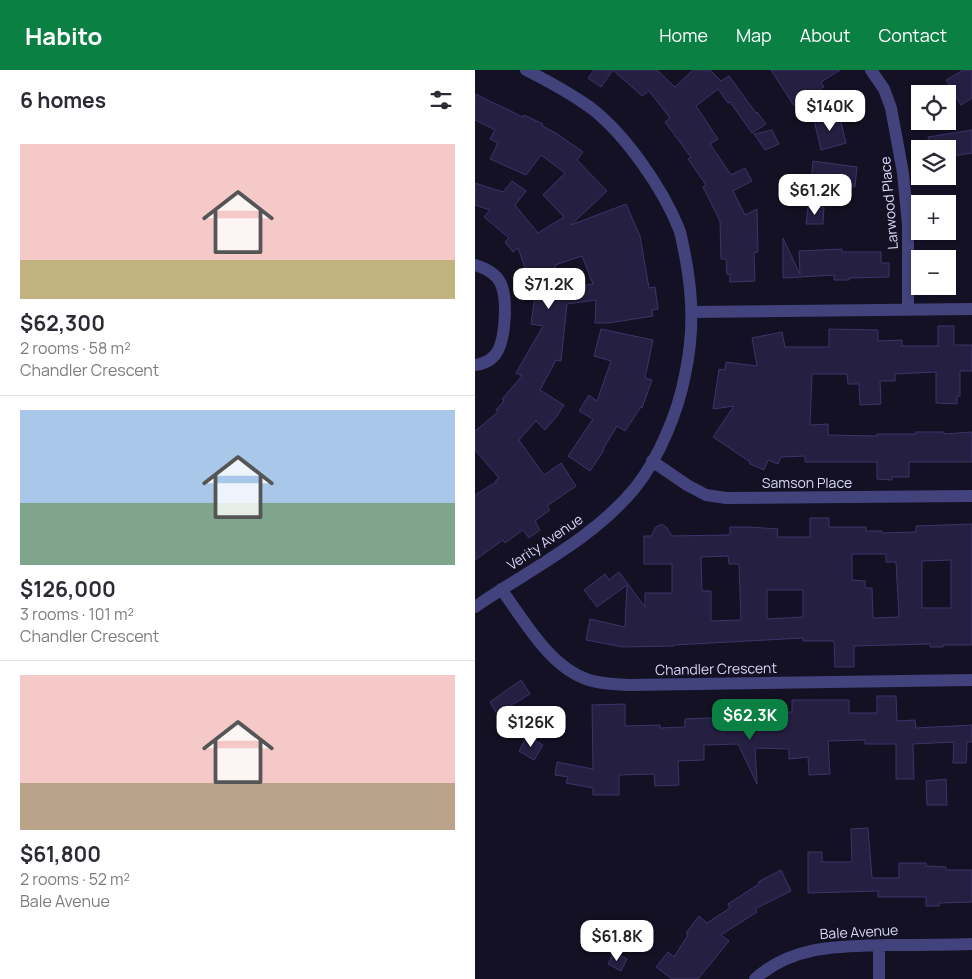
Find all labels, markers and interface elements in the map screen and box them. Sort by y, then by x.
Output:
text: Habito [25,19,102,52]
text: Home [659,23,708,47]
text: Map [736,23,772,47]
text: About [800,23,850,47]
text: Contact [878,23,947,47]
map controls [911,85,956,295]
button: locate [911,85,956,130]
text: 6 homes [20,86,106,114]
icon: filters [427,86,455,114]
pin: $140K [795,90,865,132]
text: $140K [806,95,854,117]
button: layers [911,140,956,185]
street label: Larwood Place [875,156,902,250]
pin: $61.2K [774,174,856,216]
icon: home [193,177,283,267]
text: $61.2K [790,179,840,201]
button: + [911,195,956,240]
button: − [911,250,956,295]
pin: $71.2K [508,268,590,310]
text: $71.2K [524,273,574,295]
text: $62,300 [20,309,105,337]
text: 2 rooms · 58 m² [20,337,131,359]
text: Chandler Crescent [20,359,159,381]
icon: home [193,442,283,532]
street label: Samson Place [762,473,852,492]
street label: Verity Avenue [503,509,586,574]
text: $126,000 [20,575,116,603]
text: 3 rooms · 101 m² [20,603,134,625]
text: Chandler Crescent [20,625,159,647]
street label: Chandler Crescent [655,658,777,679]
pin: $62.3K [709,698,791,741]
text: $62.3K [723,704,777,726]
pin: $126K [496,706,566,748]
icon: home [193,707,283,797]
text: $126K [508,711,554,733]
text: $61,800 [20,840,101,868]
text: 2 rooms · 52 m² [20,868,130,890]
text: Bale Avenue [20,890,110,912]
pin: $61.8K [576,920,658,962]
street label: Bale Avenue [819,920,899,943]
text: $61.8K [591,925,643,947]

